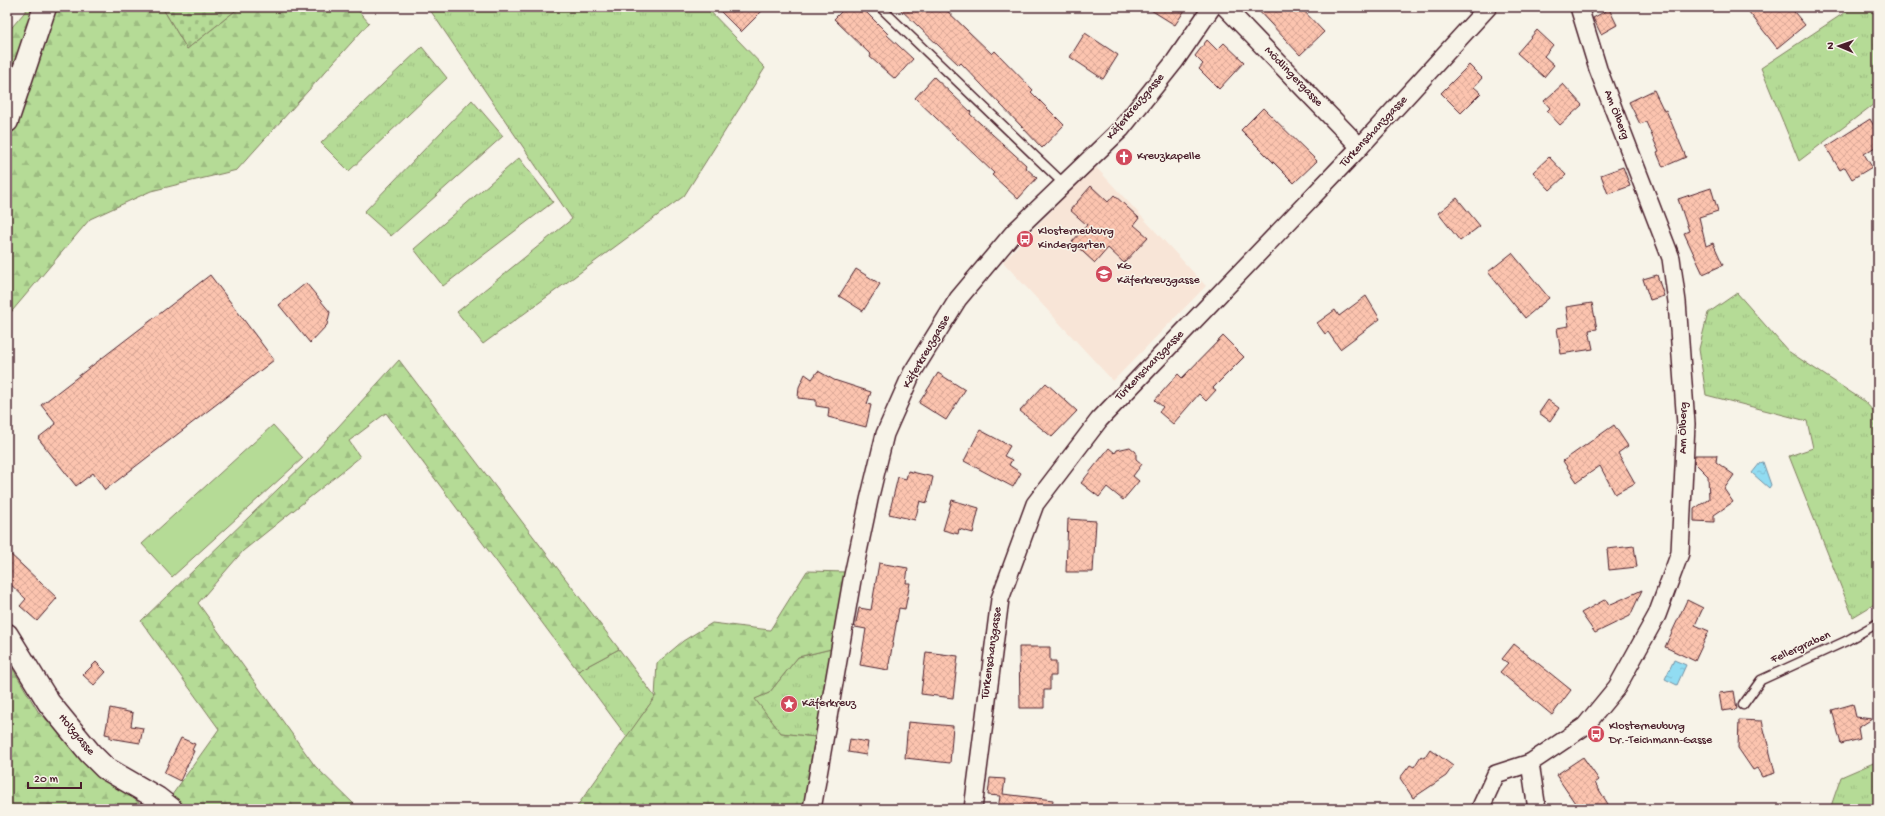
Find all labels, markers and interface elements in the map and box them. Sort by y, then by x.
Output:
north arrow [1819,26,1859,66]
text: N [1825,42,1837,50]
street label: Mödlingergasse [1261,44,1326,111]
street label: Käferkreuzgasse [1104,70,1168,143]
street label: Am Ölberg [1600,88,1632,142]
street label: Türkenschanzgasse [1337,93,1411,171]
church icon: Kreuzkapelle [1114,147,1134,167]
place label: Kreuzkapelle [1137,150,1201,164]
place label: Klosterneuburg Kindergarten [1038,225,1114,253]
bus stop icon: Klosterneuburg Kindergarten [1015,229,1035,249]
place label: KG Käferkreuzgasse [1117,260,1200,288]
school or university icon: KG Käferkreuzgasse [1094,264,1114,284]
street label: Käferkreuzgasse [900,312,954,391]
street label: Türkenschanzgasse [1112,327,1188,405]
street label: Am Ölberg [1677,402,1691,454]
street label: Türkenschanzgasse [978,605,1006,701]
street label: Fellergraben [1768,628,1833,668]
place icon: Käferkreuz [779,694,799,714]
place label: Käferkreuz [802,697,857,711]
street label: Holzgasse [55,712,98,759]
place label: Klosterneuburg Dr.-Teichmann-Gasse [1608,720,1713,748]
bus stop icon: Klosterneuburg Dr.-Teichmann-Gasse [1586,724,1606,744]
scale bar [28,764,81,790]
text: 20 m [34,773,59,787]

